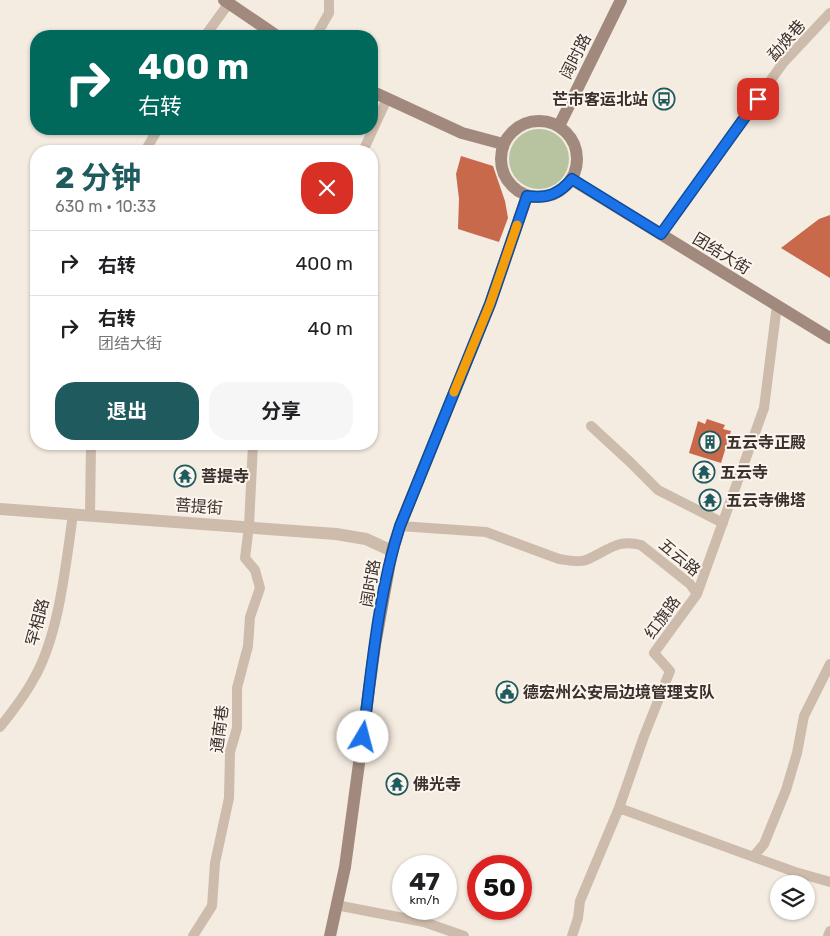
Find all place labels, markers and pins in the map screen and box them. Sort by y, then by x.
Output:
pin [737,78,779,120]
bus stop icon: 芒市客运北站 [652,87,676,111]
place label: 芒市客运北站 [552,90,648,109]
building icon: 五云寺正殿 [698,430,722,454]
place label: 五云寺正殿 [726,433,806,452]
temple icon: 五云寺 [692,460,716,484]
place label: 五云寺 [720,463,768,482]
temple icon: 菩提寺 [173,464,197,488]
place label: 菩提寺 [201,467,249,486]
temple icon: 五云寺佛塔 [698,488,722,512]
place label: 五云寺佛塔 [726,491,806,510]
public building icon: 德宏州公安局边境管理支队 [495,680,519,704]
place label: 德宏州公安局边境管理支队 [523,683,715,702]
temple icon: 佛光寺 [385,772,409,796]
place label: 佛光寺 [413,775,461,794]

